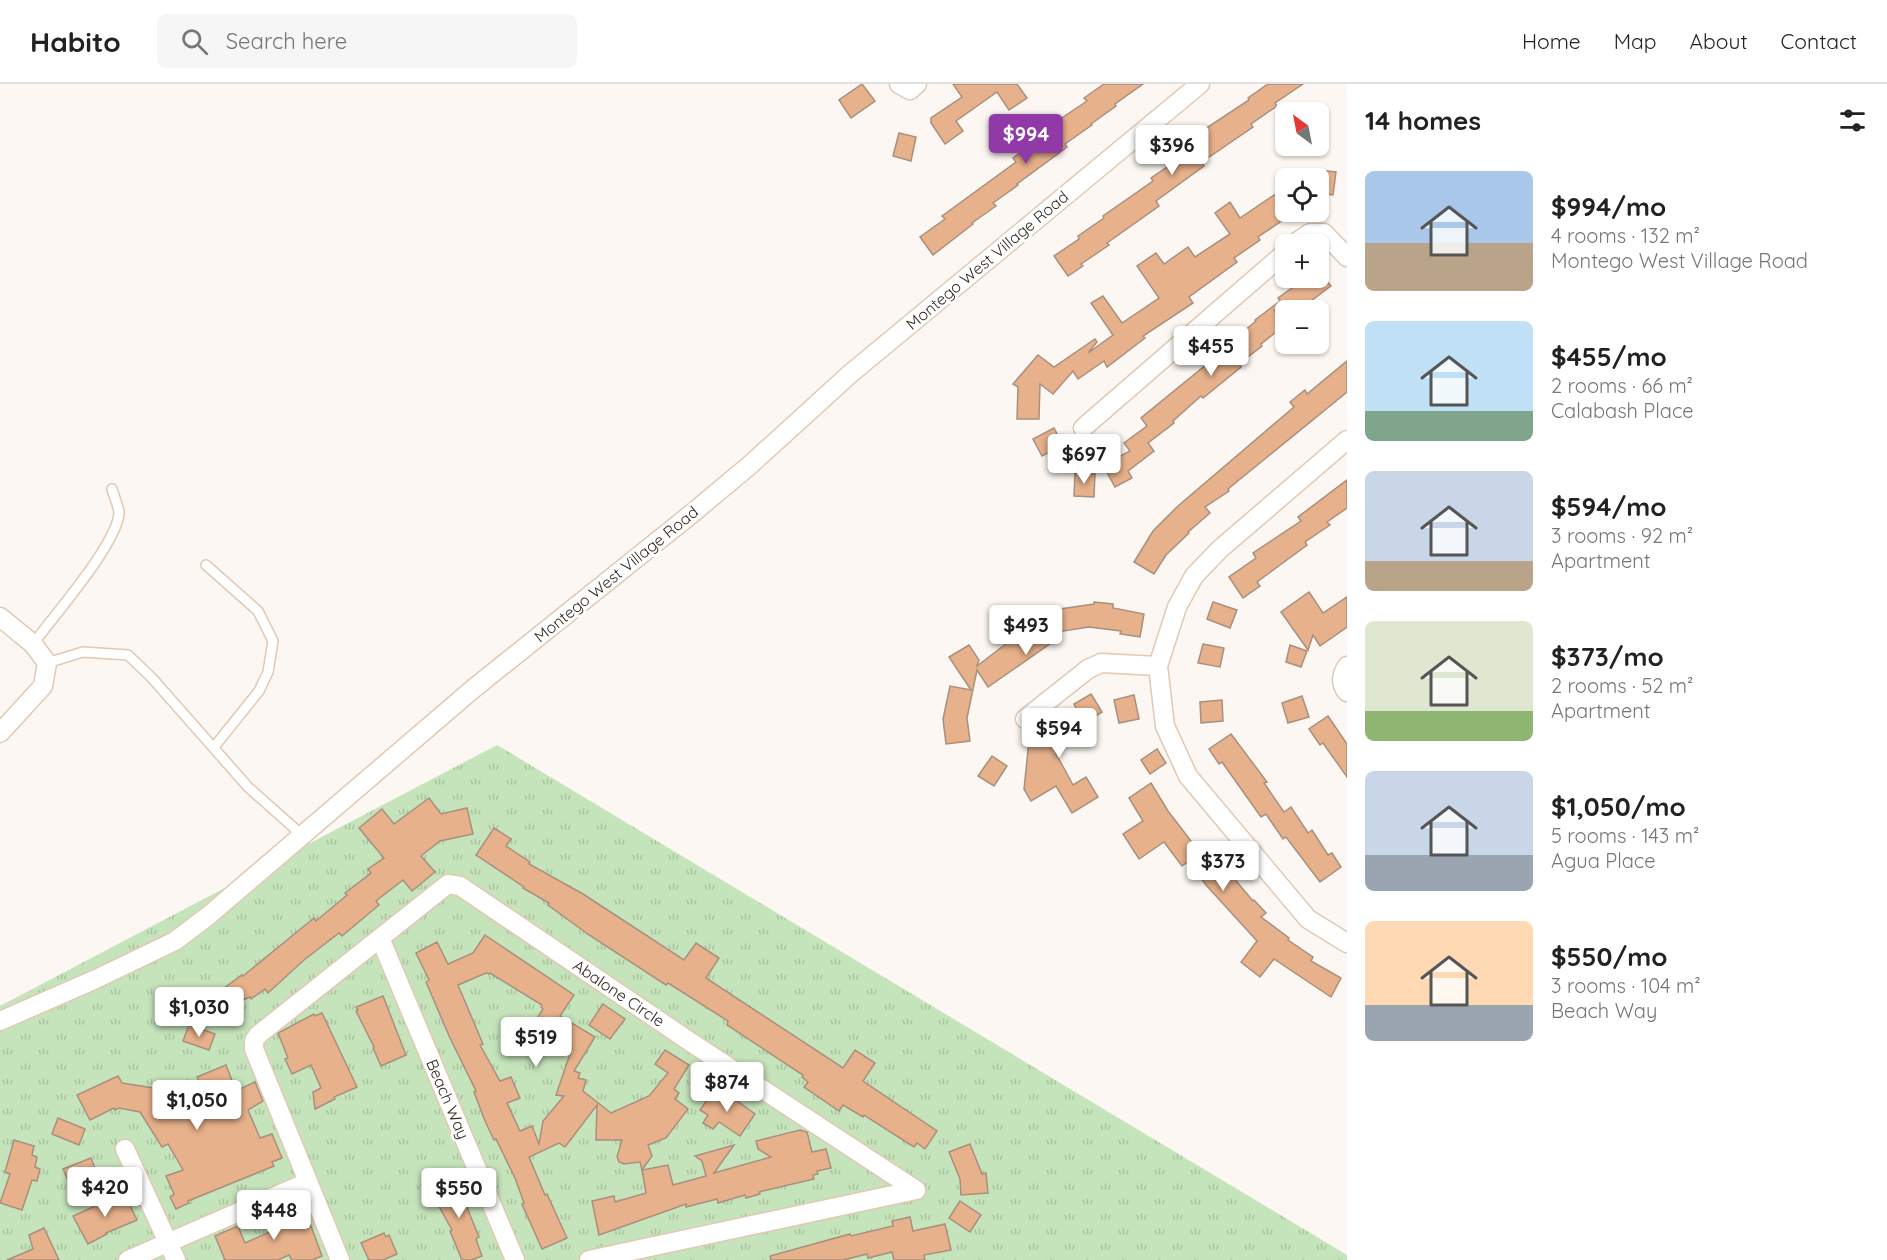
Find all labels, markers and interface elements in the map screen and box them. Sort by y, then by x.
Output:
search box [157,14,577,68]
text: Habito [30,24,121,59]
icon: search [178,25,211,58]
text: Search here [226,27,347,55]
text: Home [1522,28,1581,54]
text: Map [1614,28,1657,54]
text: About [1690,28,1748,54]
text: Contact [1781,28,1857,54]
north arrow [1275,102,1329,156]
map controls [1275,102,1329,354]
text: 14 homes [1365,104,1481,137]
icon: filters [1836,104,1869,137]
pin: $994 [990,114,1062,165]
text: $994 [1003,121,1049,146]
pin: $396 [1136,125,1208,176]
text: $396 [1149,132,1195,157]
button: locate [1275,168,1329,222]
street label: Montego West Village Road [902,186,1072,334]
text: $994/mo [1551,190,1666,223]
icon: home [1413,195,1485,267]
text: 4 rooms · 132 m² [1551,223,1700,248]
button: + [1275,234,1329,288]
text: Montego West Village Road [1551,248,1808,273]
button: − [1275,300,1329,354]
pin: $455 [1175,326,1247,377]
text: $455 [1188,333,1234,358]
text: $455/mo [1551,340,1667,373]
icon: home [1413,345,1485,417]
text: 2 rooms · 66 m² [1551,373,1693,398]
text: Calabash Place [1551,398,1694,423]
pin: $697 [1048,434,1120,485]
text: $697 [1062,441,1106,466]
text: $594/mo [1551,490,1667,523]
icon: home [1413,495,1485,567]
street label: Montego West Village Road [530,502,702,646]
text: 3 rooms · 92 m² [1551,523,1693,548]
text: Apartment [1551,548,1651,573]
pin: $493 [990,605,1062,656]
text: $493 [1003,612,1049,637]
text: $373/mo [1551,640,1664,673]
icon: home [1413,645,1485,717]
text: 2 rooms · 52 m² [1551,673,1693,698]
text: Apartment [1551,698,1651,723]
pin: $594 [1023,708,1095,759]
text: $594 [1036,715,1082,740]
text: $1,050/mo [1551,790,1686,823]
icon: home [1413,795,1485,867]
text: 5 rooms · 143 m² [1551,823,1699,848]
pin: $373 [1187,841,1259,892]
text: $373 [1201,848,1245,873]
text: Agua Place [1551,848,1656,873]
text: $550/mo [1551,940,1667,973]
icon: home [1413,945,1485,1017]
street label: Abalone Circle [569,955,669,1031]
text: 3 rooms · 104 m² [1551,973,1701,998]
pin: $1,030 [150,987,248,1038]
text: $1,030 [169,994,229,1019]
text: Beach Way [1551,998,1657,1023]
pin: $519 [500,1017,572,1068]
text: $519 [515,1024,557,1049]
street label: Beach Way [422,1056,474,1142]
pin: $874 [691,1062,763,1113]
text: $874 [705,1069,749,1094]
pin: $1,050 [148,1080,246,1131]
text: $1,050 [166,1087,228,1112]
pin: $420 [69,1167,141,1218]
pin: $550 [423,1168,495,1219]
text: $420 [81,1174,129,1199]
text: $550 [435,1175,483,1200]
pin: $448 [238,1190,310,1241]
text: $448 [251,1197,297,1222]

